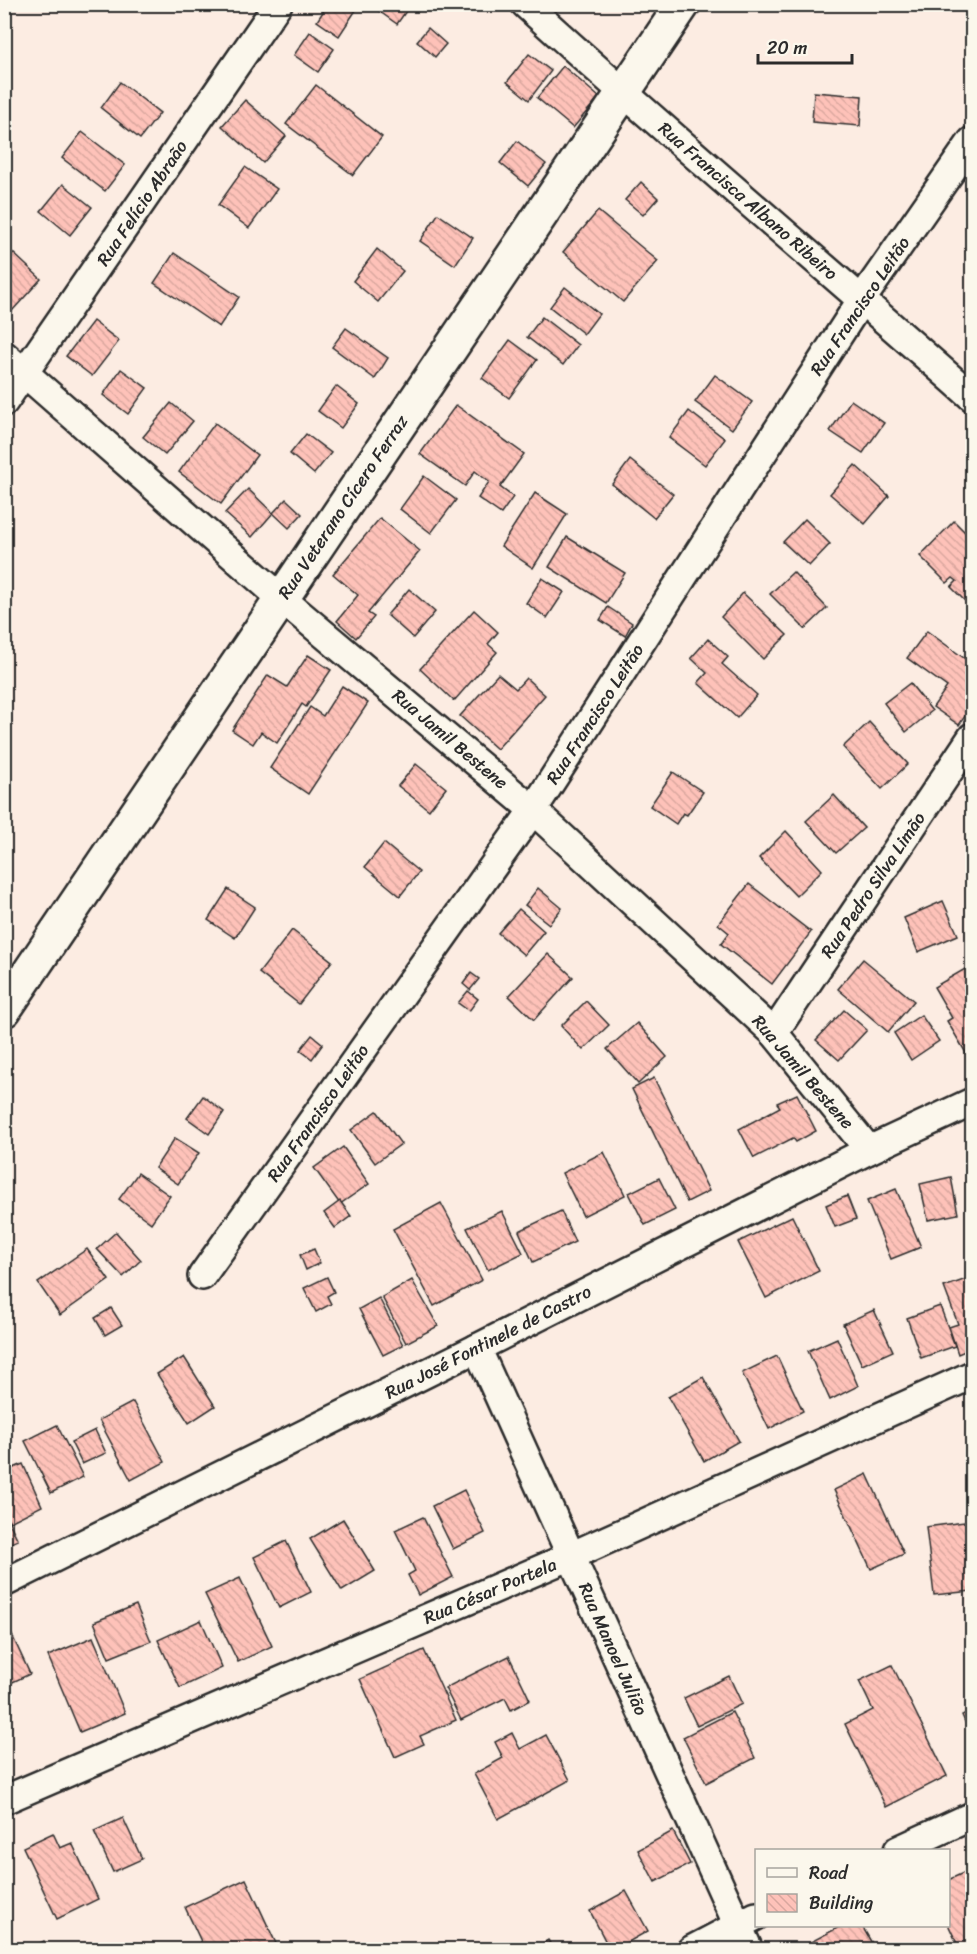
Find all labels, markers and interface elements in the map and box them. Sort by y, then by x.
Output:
scale bar [758,27,852,65]
text: 20 m [767,32,807,64]
street label: Rua Francisca Albano Ribeiro [651,113,845,289]
street label: Rua Felício Abraão [88,133,196,273]
street label: Rua Francisco Leitão [801,230,919,382]
street label: Rua Veterano Cícero Ferraz [269,408,417,606]
street label: Rua Francisco Leitão [537,637,653,791]
street label: Rua Jamil Bestene [385,680,515,798]
street label: Rua Pedro Silva Limão [812,805,934,965]
street label: Rua Jamil Bestene [744,1007,862,1137]
street label: Rua Francisco Leitão [258,1037,378,1189]
street label: Rua José Fontinele de Castro [379,1276,597,1408]
street label: Rua César Portela [418,1548,562,1634]
street label: Rua Manoel Julião [569,1577,657,1721]
legend [755,1849,950,1927]
text: Road [809,1857,849,1889]
text: Building [809,1887,873,1919]

